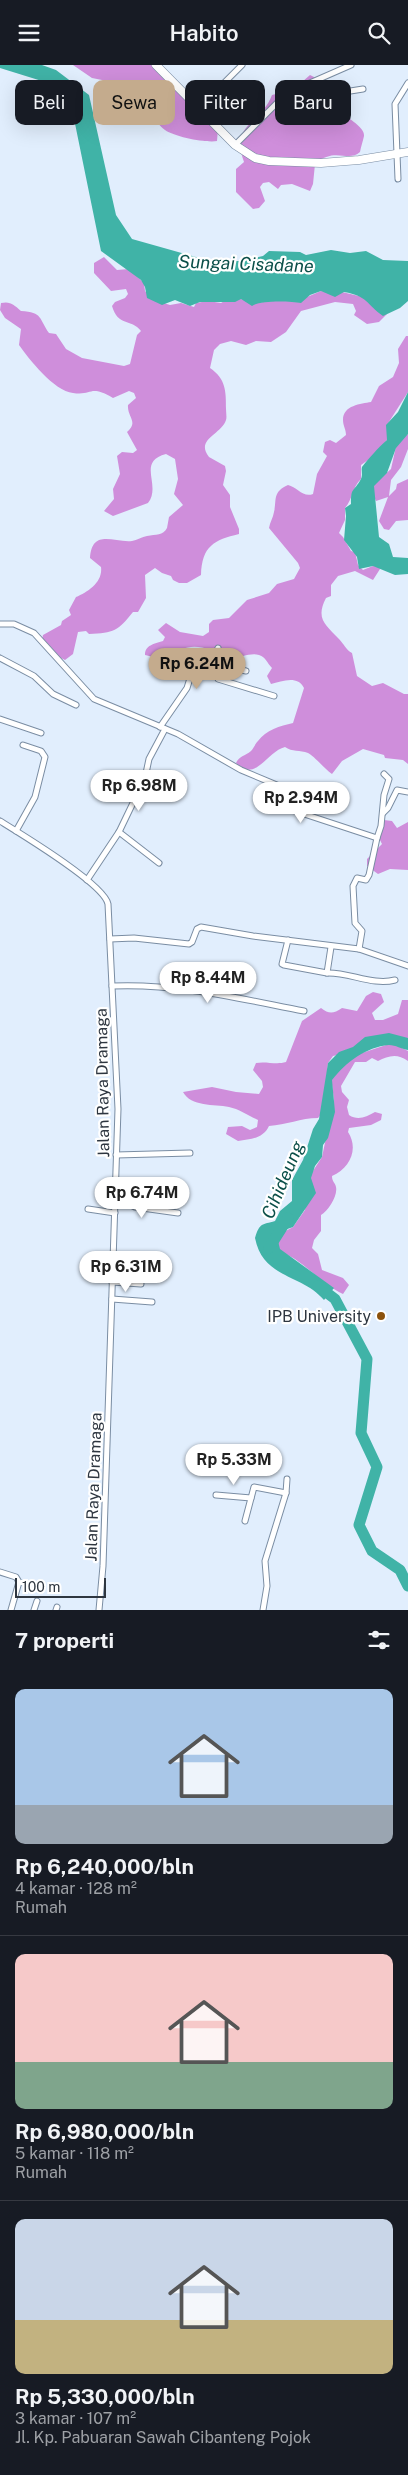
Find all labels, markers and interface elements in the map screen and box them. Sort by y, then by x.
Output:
icon: menu [15,19,43,47]
icon: search [365,19,393,47]
text: Habito [169,20,239,46]
chip: Beli [15,80,83,125]
chip: Sewa [93,80,175,125]
chip: Filter [185,80,265,125]
chip: Baru [275,80,351,125]
water label: Sungai Cisadane [178,251,314,276]
pin: Rp 6.24M [145,647,249,690]
text: Rp 6.24M [160,654,234,673]
pin: Rp 6.98M [87,769,191,812]
text: Rp 6.98M [101,776,177,795]
pin: Rp 2.94M [249,781,353,824]
text: Rp 2.94M [264,788,338,807]
pin: Rp 8.44M [156,961,260,1004]
text: Rp 8.44M [170,968,246,987]
street label: Jalan Raya Dramaga [92,1008,113,1158]
water label: Cihideung [257,1138,308,1222]
pin: Rp 6.74M [90,1177,194,1219]
text: Rp 6.74M [106,1183,178,1202]
pin: Rp 6.31M [74,1251,178,1293]
text: Rp 6.31M [90,1257,162,1276]
place label: IPB University [267,1307,371,1326]
marker: IPB University [375,1310,387,1322]
street label: Jalan Raya Dramaga [81,1412,106,1562]
pin: Rp 5.33M [182,1443,286,1486]
text: Rp 5.33M [196,1450,272,1469]
scale bar [15,1575,106,1598]
text: 100 m [22,1579,60,1595]
icon: filters [365,1626,393,1654]
text: 7 properti [15,1628,114,1653]
icon: home [159,1721,249,1811]
text: Rp 6,240,000/bln [15,1854,194,1879]
text: 4 kamar · 128 m² [15,1879,137,1898]
text: Rumah [15,1898,67,1917]
icon: home [159,1987,249,2077]
text: Rp 6,980,000/bln [15,2119,194,2144]
text: 5 kamar · 118 m² [15,2144,134,2163]
text: Rumah [15,2163,67,2182]
icon: home [159,2252,249,2342]
text: Rp 5,330,000/bln [15,2384,195,2409]
text: 3 kamar · 107 m² [15,2409,136,2428]
text: Jl. Kp. Pabuaran Sawah Cibanteng Pojok [15,2428,311,2447]

